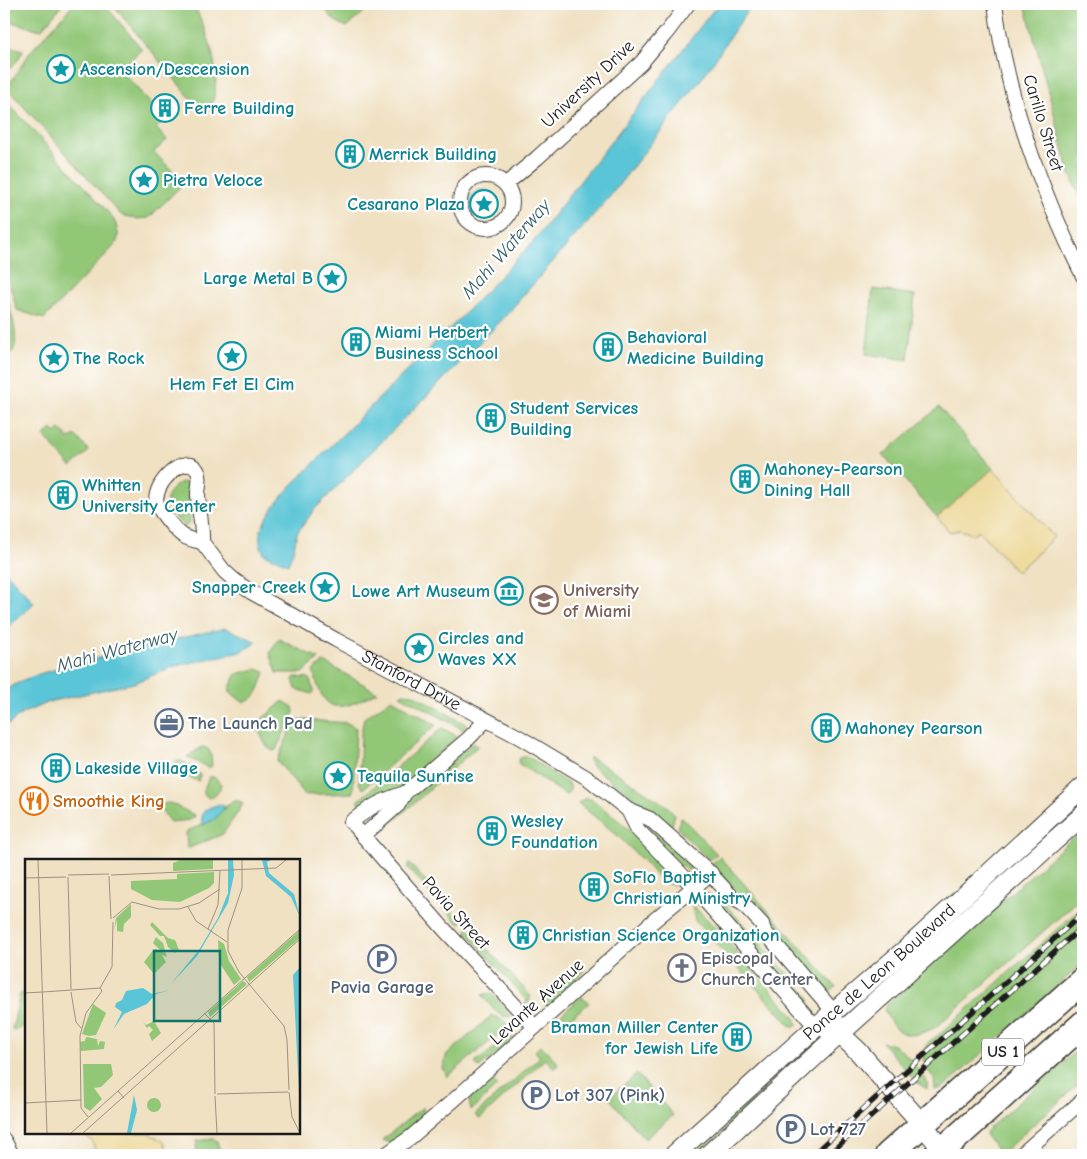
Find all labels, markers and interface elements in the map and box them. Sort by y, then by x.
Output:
street label: University Drive [537,36,639,132]
place icon: Ascension/Descension [46,54,76,84]
place label: Ascension/Descension [80,59,250,80]
street label: Carillo Street [1018,72,1068,175]
building icon: Ferre Building [150,93,180,123]
place label: Ferre Building [184,98,295,119]
building icon: Merrick Building [335,139,365,169]
place label: Merrick Building [369,144,497,165]
place icon: Pietra Veloce [129,165,159,195]
place label: Pietra Veloce [163,170,263,191]
place icon: Cesarano Plaza [469,189,499,219]
place label: Cesarano Plaza [347,194,465,215]
water label: Mahi Waterway [456,194,556,304]
place icon: Large Metal B [317,263,347,293]
place label: Large Metal B [203,268,313,289]
place label: Miami Herbert Business School [375,322,498,364]
building icon: Miami Herbert Business School [341,327,371,357]
place label: Behavioral Medicine Building [627,327,764,369]
building icon: Behavioral Medicine Building [593,332,623,362]
place icon: Hem Fet El Cim [217,341,247,371]
place icon: The Rock [39,343,69,373]
place label: The Rock [73,348,144,369]
place label: Hem Fet El Cim [170,374,294,395]
place label: Student Services Building [510,398,639,440]
building icon: Student Services Building [476,403,506,433]
place label: Mahoney-Pearson Dining Hall [764,459,903,501]
building icon: Mahoney-Pearson Dining Hall [730,464,760,494]
place label: Whitten University Center [82,475,216,517]
building icon: Whitten University Center [48,480,78,510]
place icon: Snapper Creek [310,572,340,602]
museum icon: Lowe Art Museum [494,576,524,606]
place label: Snapper Creek [192,577,306,598]
place label: University of Miami [563,580,640,622]
place label: Lowe Art Museum [352,581,490,602]
school or university icon: University of Miami [529,585,559,615]
water label: Mahi Waterway [53,623,181,677]
place label: Circles and Waves XX [438,628,524,670]
place icon: Circles and Waves XX [404,633,434,663]
street label: Stanford Drive [358,645,465,715]
office icon: The Launch Pad [154,708,184,738]
place label: The Launch Pad [188,713,313,734]
building icon: Mahoney Pearson [811,713,841,743]
place label: Mahoney Pearson [845,718,983,739]
building icon: Lakeside Village [41,753,71,783]
place label: Lakeside Village [75,758,198,779]
place icon: Tequila Sunrise [323,761,353,791]
place label: Tequila Sunrise [357,766,474,787]
restaurant icon: Smoothie King [19,786,49,816]
place label: Smoothie King [53,791,165,812]
place label: Wesley Foundation [511,811,598,853]
building icon: Wesley Foundation [477,816,507,846]
inset map [25,859,300,1134]
place label: SoFlo Baptist Christian Ministry [613,867,751,909]
street label: Pavia Street [418,872,495,954]
building icon: SoFlo Baptist Christian Ministry [579,872,609,902]
street label: Ponce de Leon Boulevard [798,899,960,1044]
building icon: Christian Science Organization [508,920,538,950]
place label: Christian Science Organization [542,925,779,946]
parking icon: Pavia Garage [367,944,397,974]
place label: Episcopal Church Center [701,948,813,990]
church icon: Episcopal Church Center [667,953,697,983]
street label: Levante Avenue [486,955,588,1049]
place label: Pavia Garage [330,977,434,998]
place label: Braman Miller Center for Jewish Life [551,1017,719,1059]
building icon: Braman Miller Center for Jewish Life [722,1022,752,1052]
road number: US 1 [982,1038,1024,1066]
parking icon: Lot 307 (Pink) [521,1080,551,1110]
place label: Lot 307 (Pink) [555,1085,665,1106]
parking icon: Lot 727 [776,1114,806,1144]
place label: Lot 727 [810,1119,866,1140]

